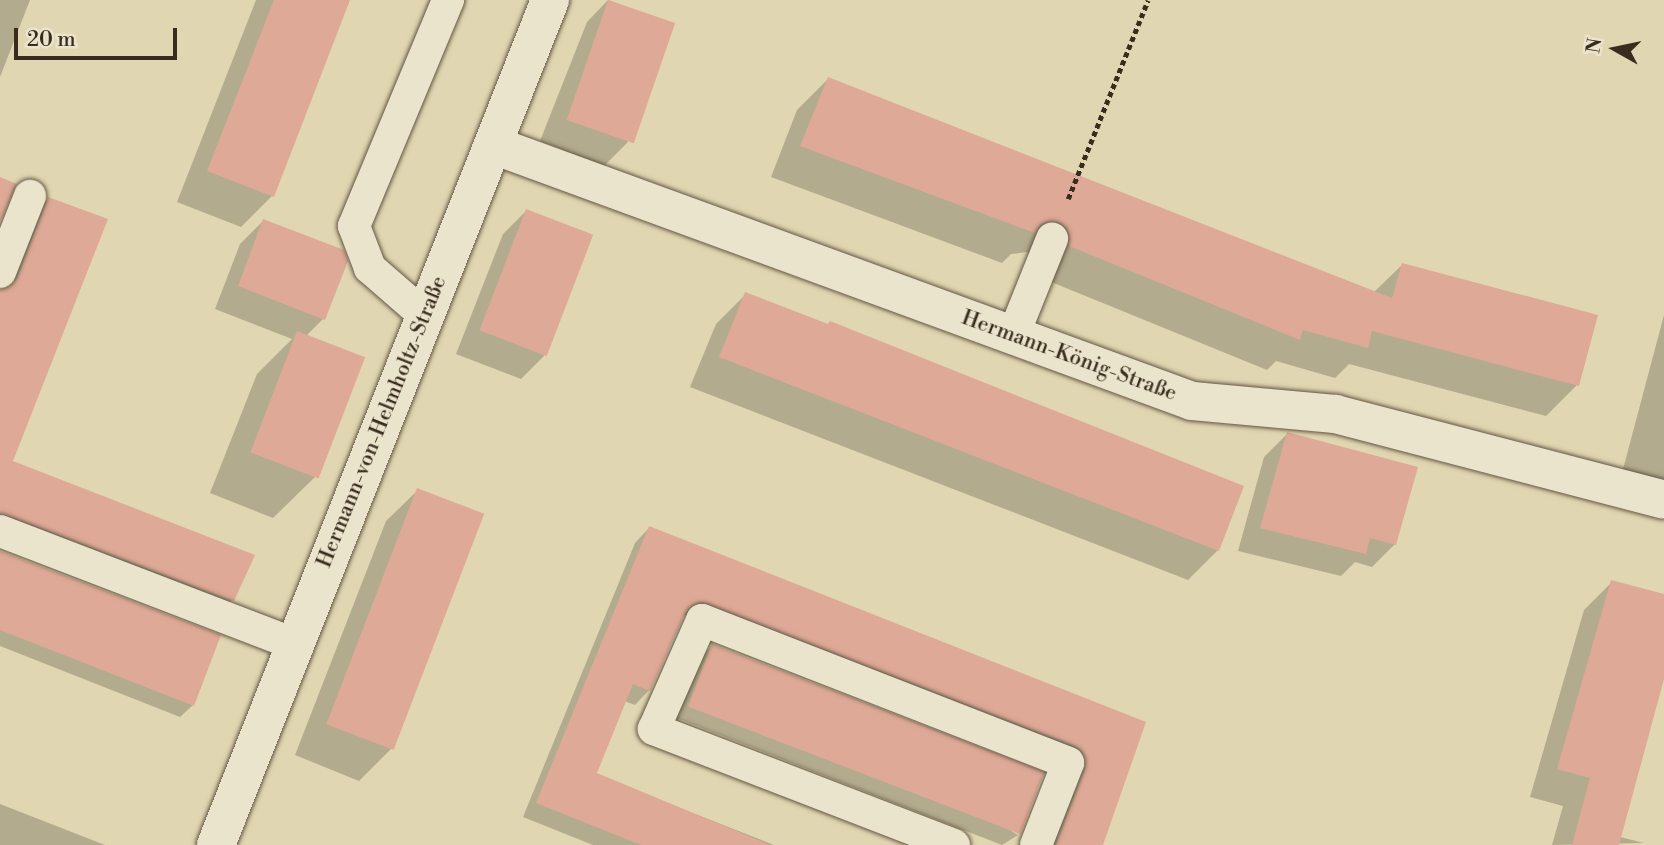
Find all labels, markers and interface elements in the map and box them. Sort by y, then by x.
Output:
scale bar [18,14,180,58]
north arrow [1580,14,1650,84]
text: 20 m [27,27,76,53]
text: N [1581,36,1607,55]
street label: Hermann-von-Helmholtz-Straße [312,273,452,571]
street label: Hermann-König-Straße [958,305,1180,407]

